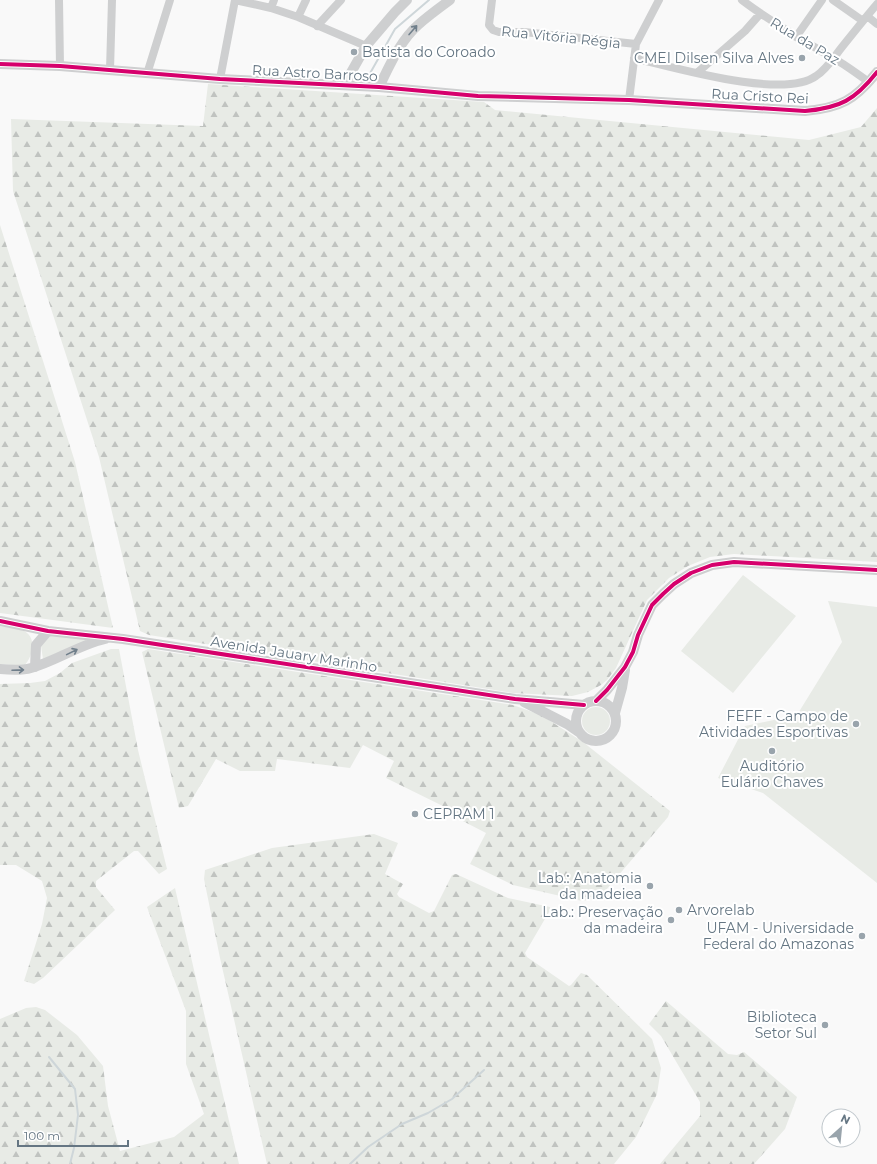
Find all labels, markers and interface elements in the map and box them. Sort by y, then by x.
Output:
street label: Rua da Paz [767,13,843,69]
street label: Rua Vitória Régia [500,22,622,52]
one-way arrow [409,25,418,35]
place label: Batista do Coroado [362,43,496,61]
marker: Batista do Coroado [349,47,359,57]
place label: CMEI Dilsen Silva Alves [634,49,794,67]
marker: CMEI Dilsen Silva Alves [797,53,807,63]
street label: Rua Astro Barroso [252,61,379,85]
street label: Rua Cristo Rei [711,84,809,108]
street label: Avenida Jauary Marinho [209,632,379,676]
one-way arrow [65,648,77,655]
one-way arrow [11,666,24,673]
place label: FEFF - Campo de Atividades Esportivas [699,707,848,741]
marker: FEFF - Campo de Atividades Esportivas [851,719,861,729]
marker: Auditório Eulário Chaves [767,746,777,756]
place label: Auditório Eulário Chaves [721,757,823,791]
place label: CEPRAM 1 [423,805,494,823]
marker: CEPRAM 1 [410,809,420,819]
place label: Lab.: Anatomia da madeiea [538,869,642,903]
marker: Lab.: Anatomia da madeiea [645,881,655,891]
place label: Arvorelab [687,901,754,919]
place label: Lab.: Preservação da madeira [542,903,663,937]
marker: Arvorelab [674,905,684,915]
marker: Lab.: Preservação da madeira [666,915,676,925]
place label: UFAM - Universidade Federal do Amazonas [703,919,854,953]
marker: UFAM - Universidade Federal do Amazonas [857,931,867,941]
place label: Biblioteca Setor Sul [747,1008,817,1042]
marker: Biblioteca Setor Sul [820,1020,830,1030]
north arrow [821,1108,861,1148]
text: N [838,1111,853,1127]
scale bar [18,1122,128,1148]
text: 100 m [24,1128,60,1143]

